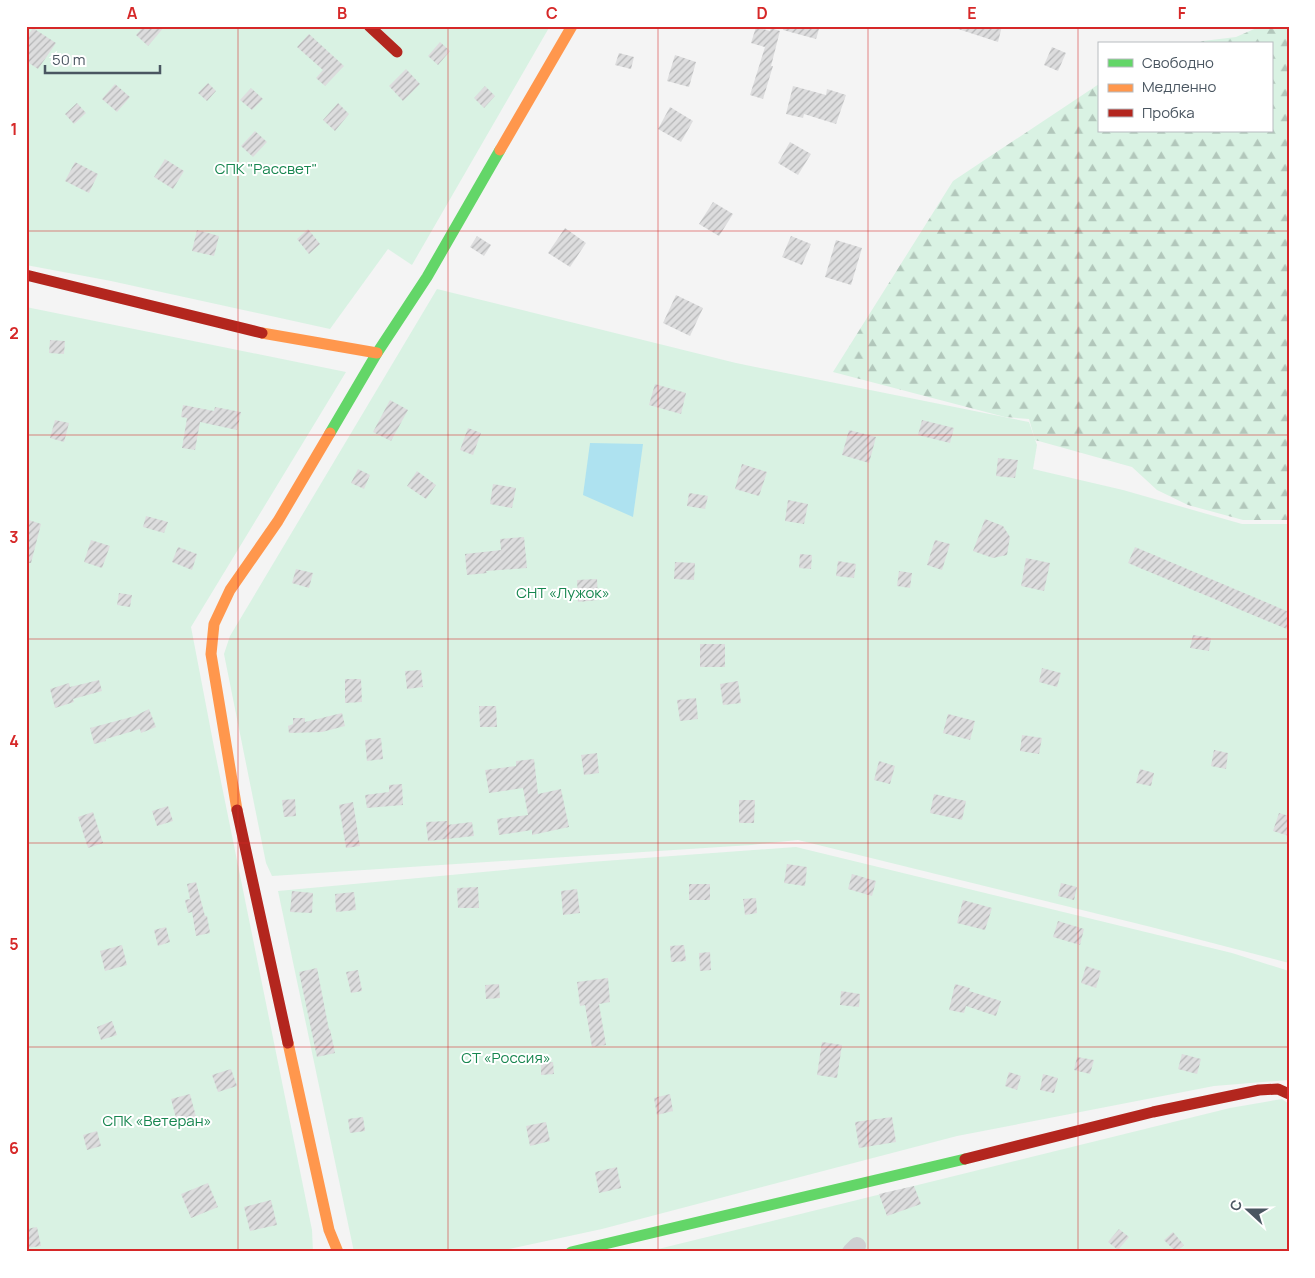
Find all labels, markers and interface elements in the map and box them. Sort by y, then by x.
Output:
text: A [127,2,138,24]
text: B [337,2,347,24]
text: C [546,2,558,24]
text: D [756,2,768,24]
text: E [967,2,977,24]
text: F [1178,2,1187,24]
scale bar [45,42,160,74]
legend [1098,42,1272,132]
text: 50 m [52,49,86,70]
text: Свободно [1142,52,1214,73]
text: Медленно [1142,76,1216,97]
text: Пробка [1142,102,1195,123]
text: 1 [10,118,18,140]
park label: СПК "Рассвет" [215,158,317,179]
text: 2 [9,322,19,344]
text: 3 [9,526,19,548]
park label: СНТ «Лужок» [516,582,610,603]
text: 4 [9,730,19,752]
text: 5 [9,933,19,955]
park label: СТ «Россия» [461,1047,551,1068]
park label: СПК «Ветеран» [102,1110,212,1131]
text: 6 [9,1137,19,1159]
north arrow [1222,1186,1272,1236]
text: С [1225,1197,1246,1213]

